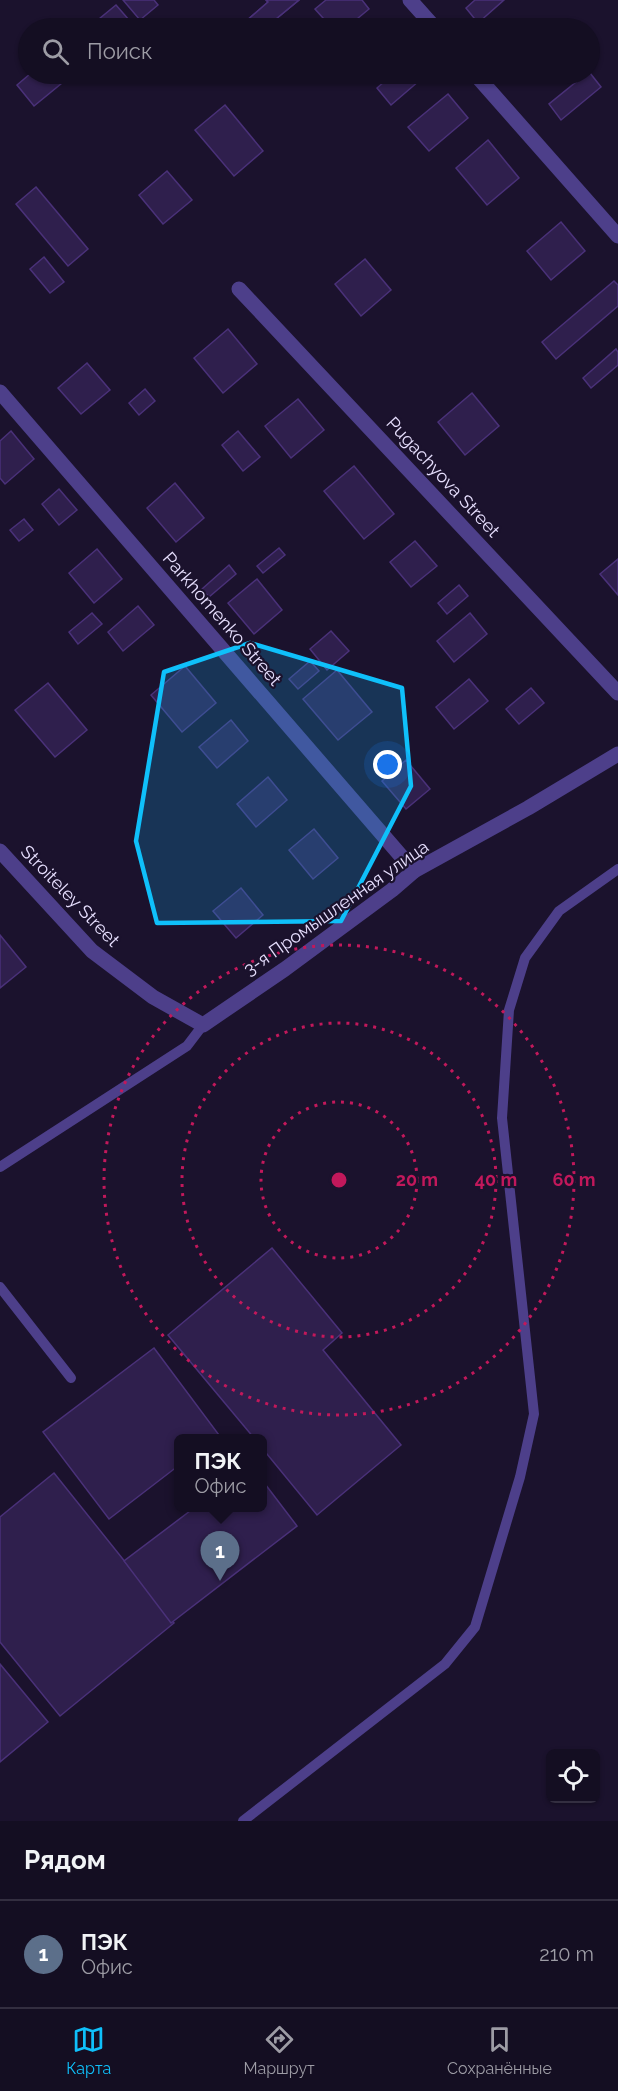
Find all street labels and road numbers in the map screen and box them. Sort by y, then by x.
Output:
street label: Pugachyova Street [382,412,504,541]
street label: Parkhomenko Street [159,548,286,690]
street label: 3-я Промышленная улица [239,836,432,980]
street label: Stroiteley Street [17,841,124,951]

